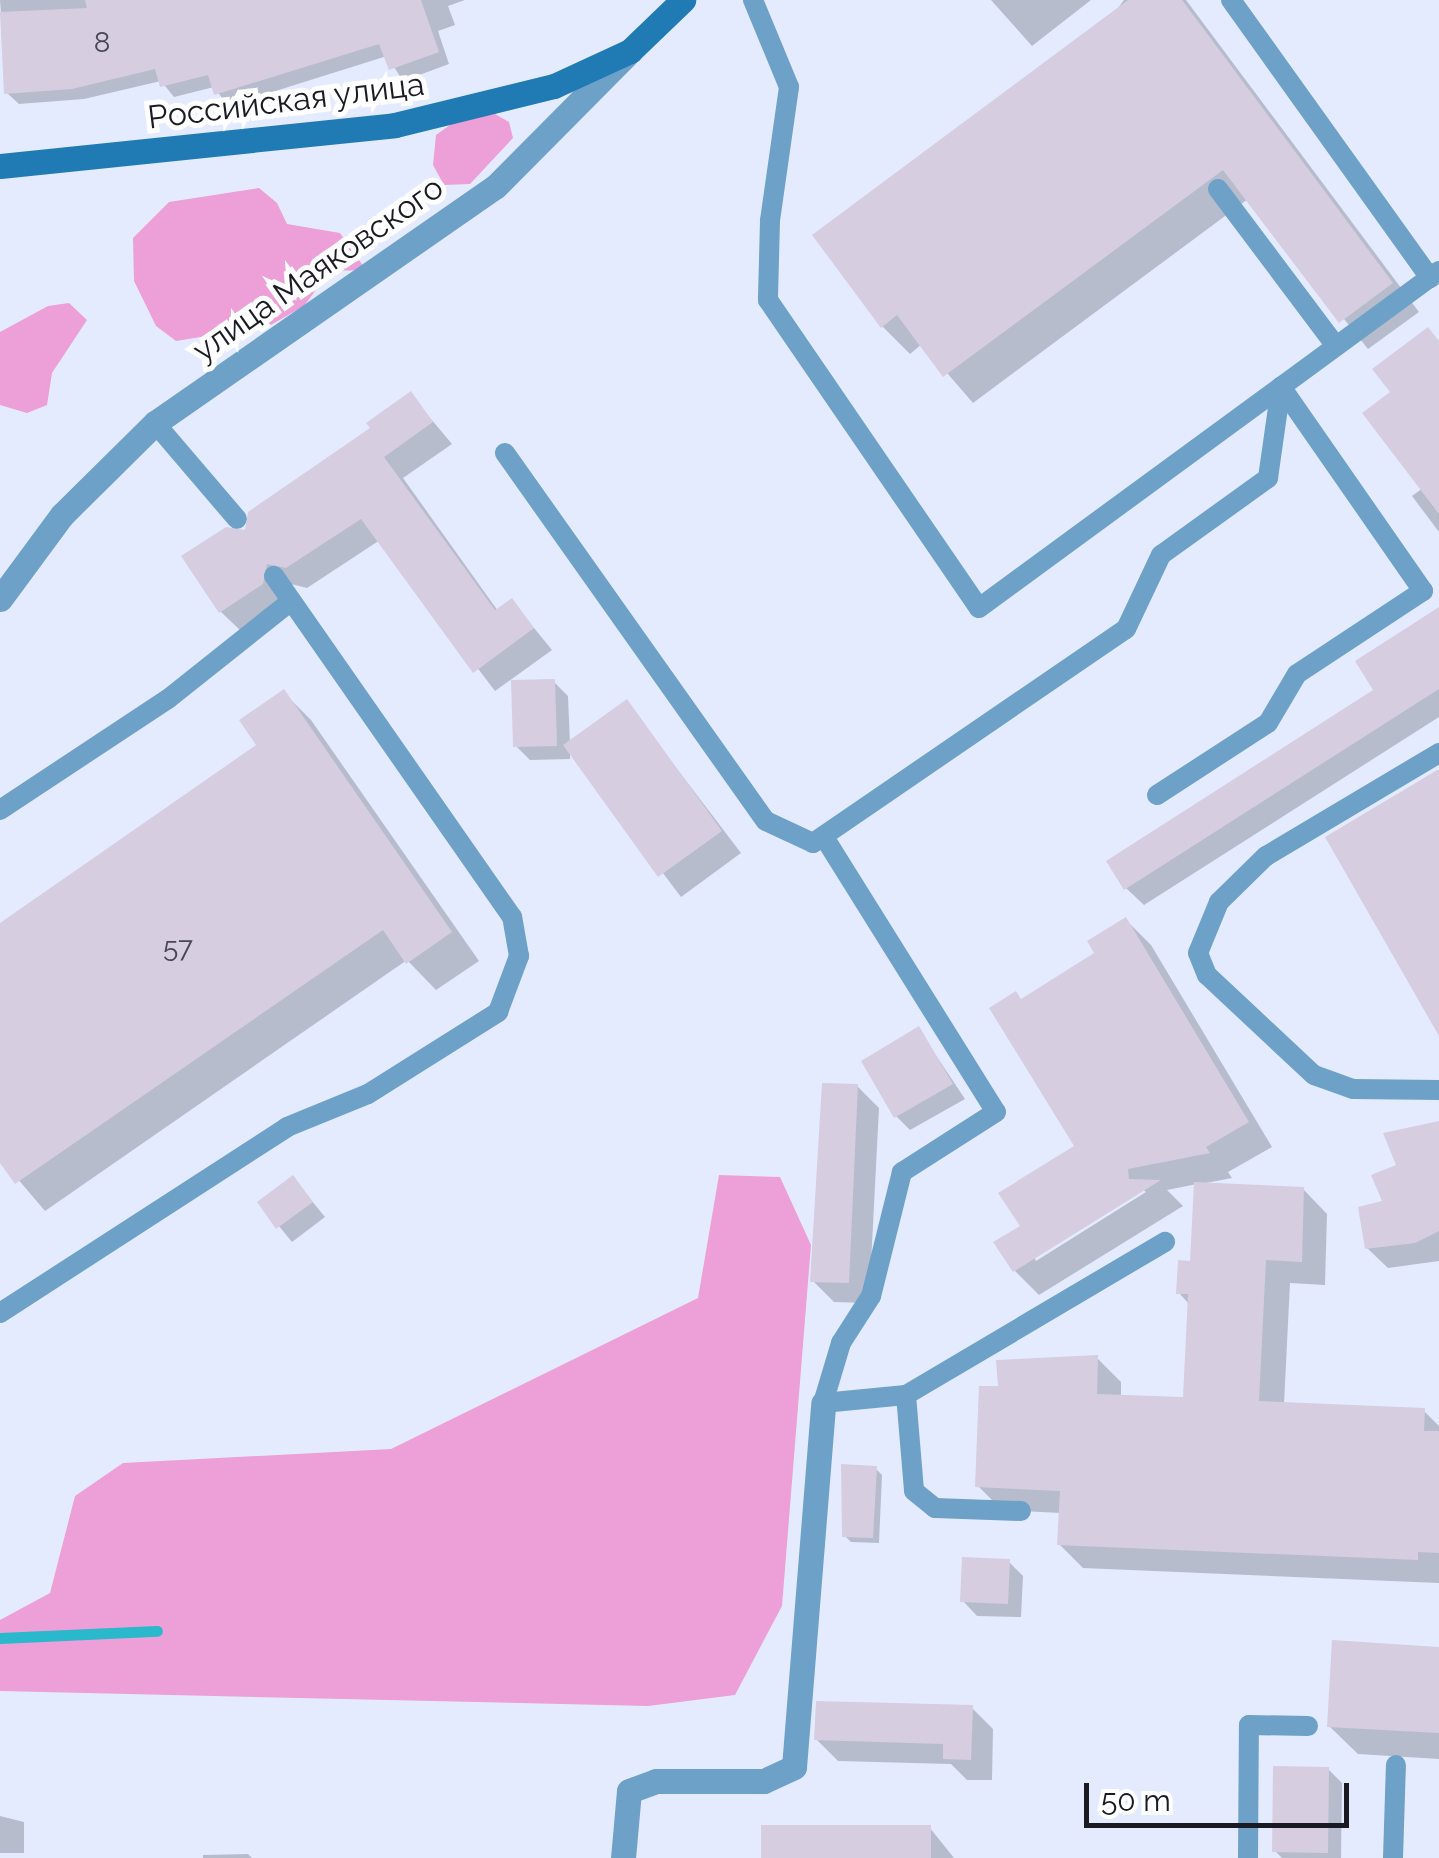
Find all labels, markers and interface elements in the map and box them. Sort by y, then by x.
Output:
house number: 8 [94,26,110,60]
street label: Российская улица [145,65,427,137]
street label: улица Маяковского [185,168,451,370]
house number: 57 [163,931,193,965]
scale bar [1089,1763,1354,1825]
text: 50 m [1101,1783,1171,1818]

